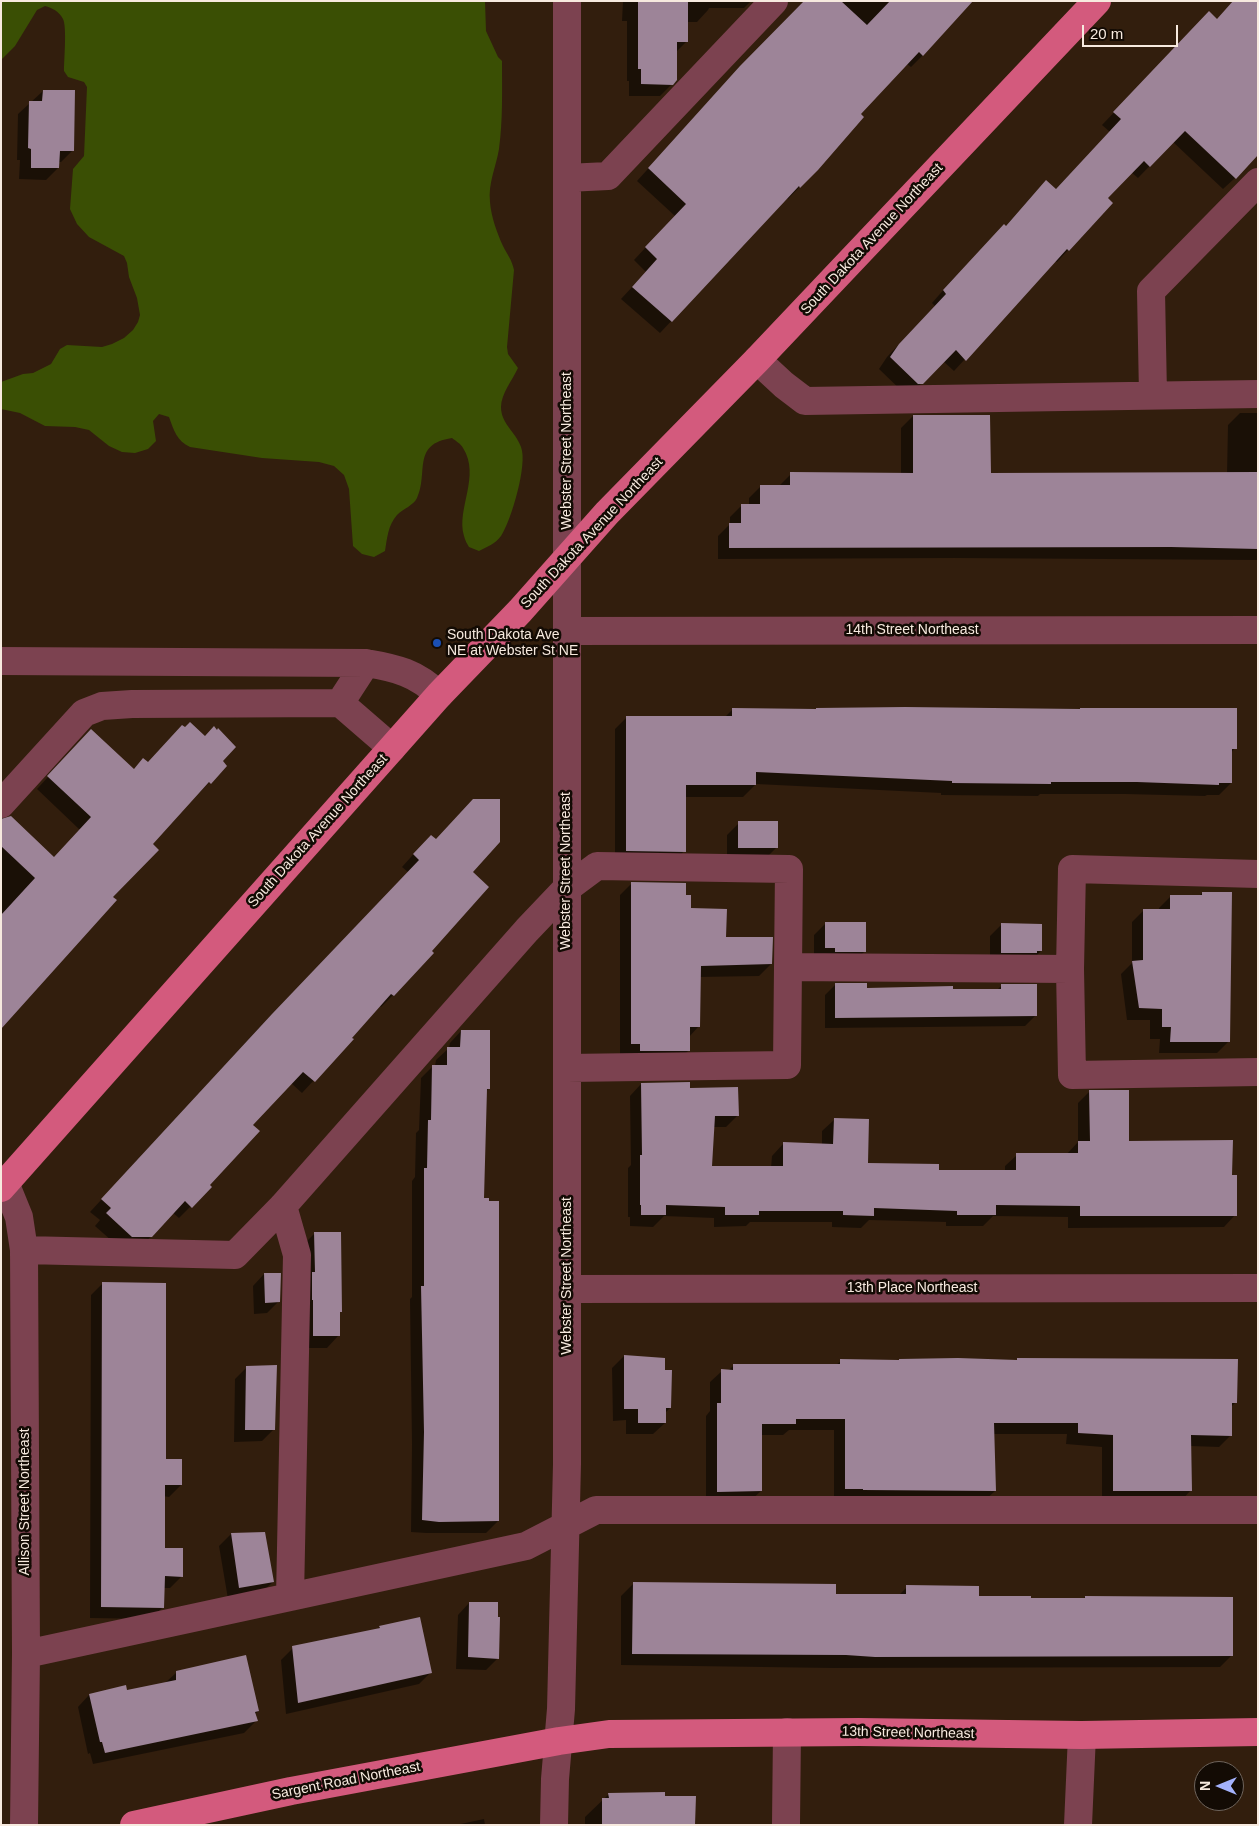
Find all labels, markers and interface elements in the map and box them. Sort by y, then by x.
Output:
scale bar [1084,15,1180,47]
text: 20 m [1090,25,1123,42]
street label: South Dakota Avenue Northeast [797,160,947,318]
street label: Webster Street Northeast [559,372,575,530]
street label: South Dakota Avenue Northeast [517,454,667,612]
street label: 14th Street Northeast [845,622,979,638]
place label: South Dakota Ave NE at Webster St NE [447,627,578,660]
marker: South Dakota Ave NE at Webster St NE [431,637,443,649]
street label: South Dakota Avenue Northeast [245,751,391,911]
street label: Webster Street Northeast [558,792,574,950]
street label: Webster Street Northeast [559,1197,575,1355]
street label: 13th Place Northeast [847,1280,977,1296]
street label: Allison Street Northeast [17,1428,33,1576]
street label: 13th Street Northeast [841,1723,975,1743]
street label: Sargent Road Northeast [270,1758,422,1804]
north arrow [1194,1761,1244,1811]
text: N [1197,1781,1213,1791]

